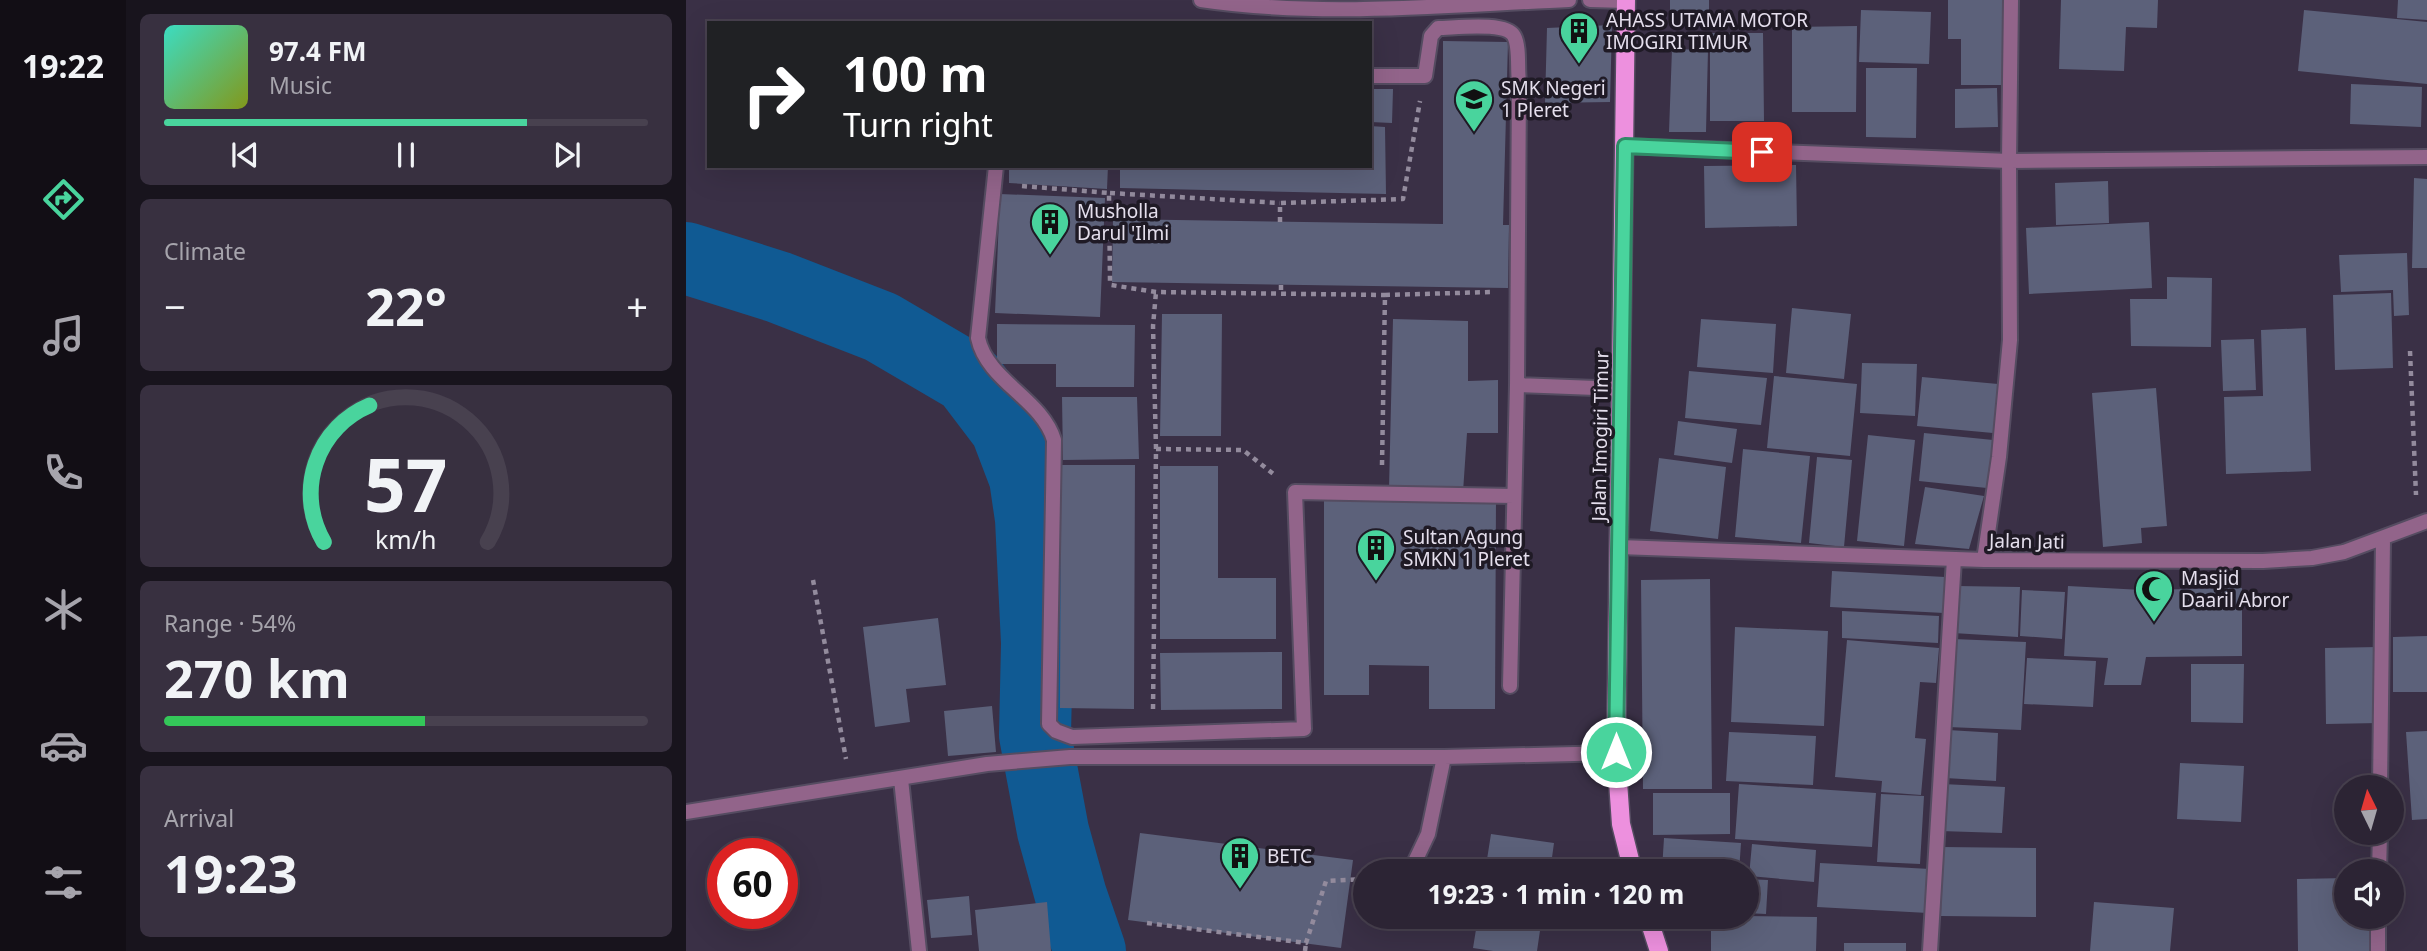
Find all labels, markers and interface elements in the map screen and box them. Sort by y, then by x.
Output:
place label: AHASS UTAMA MOTOR IMOGIRI TIMUR [1606,7,1808,55]
building icon: AHASS UTAMA MOTOR IMOGIRI TIMUR [1558,10,1600,65]
text: 97.4 FM [269,33,366,69]
text: 100 m [843,40,988,106]
text: 19:22 [22,44,104,87]
icon: right [728,49,819,140]
text: Music [269,69,332,101]
place label: SMK Negeri 1 Pleret [1501,75,1606,123]
school or university icon: SMK Negeri 1 Pleret [1453,78,1495,133]
text: Turn right [843,103,993,146]
pin [1732,122,1792,182]
icon: arrive [1743,133,1781,171]
icon: previous [226,136,264,174]
icon: pause [387,136,425,174]
icon: next [548,136,586,174]
icon: directions [39,175,88,224]
place label: Musholla Darul 'Ilmi [1077,198,1169,246]
building icon: Musholla Darul 'Ilmi [1029,201,1071,256]
text: Climate [164,235,246,267]
text: 22° [365,270,447,341]
text: − [164,280,186,332]
text: + [626,280,648,332]
icon: music [39,311,88,360]
street label: Jalan Imogiri Timur [1585,350,1614,524]
text: 57 [364,434,448,533]
icon: phone [39,448,88,497]
text: km/h [375,521,437,555]
place label: Sultan Agung SMKN 1 Pleret [1403,524,1530,572]
building icon: Sultan Agung SMKN 1 Pleret [1355,527,1397,582]
street label: Jalan Jati [1987,527,2065,555]
place label: Masjid Daaril Abror [2181,565,2290,613]
mosque icon: Masjid Daaril Abror [2133,568,2175,623]
icon: climate [39,585,88,634]
text: Range · 54% [164,607,296,639]
text: 270 km [164,642,350,713]
position arrow [1579,715,1653,789]
icon: car [39,721,88,770]
north arrow [2334,775,2404,845]
map controls [2334,775,2404,929]
text: Arrival [164,802,234,834]
building icon: BETC [1219,835,1261,890]
text: 19:23 [164,837,298,908]
speed limit sign: 60 [707,838,798,929]
place label: BETC [1267,843,1312,869]
icon: filters [39,858,88,907]
button: sound [2334,859,2404,929]
text: 19:23 · 1 min · 120 m [1428,876,1684,912]

